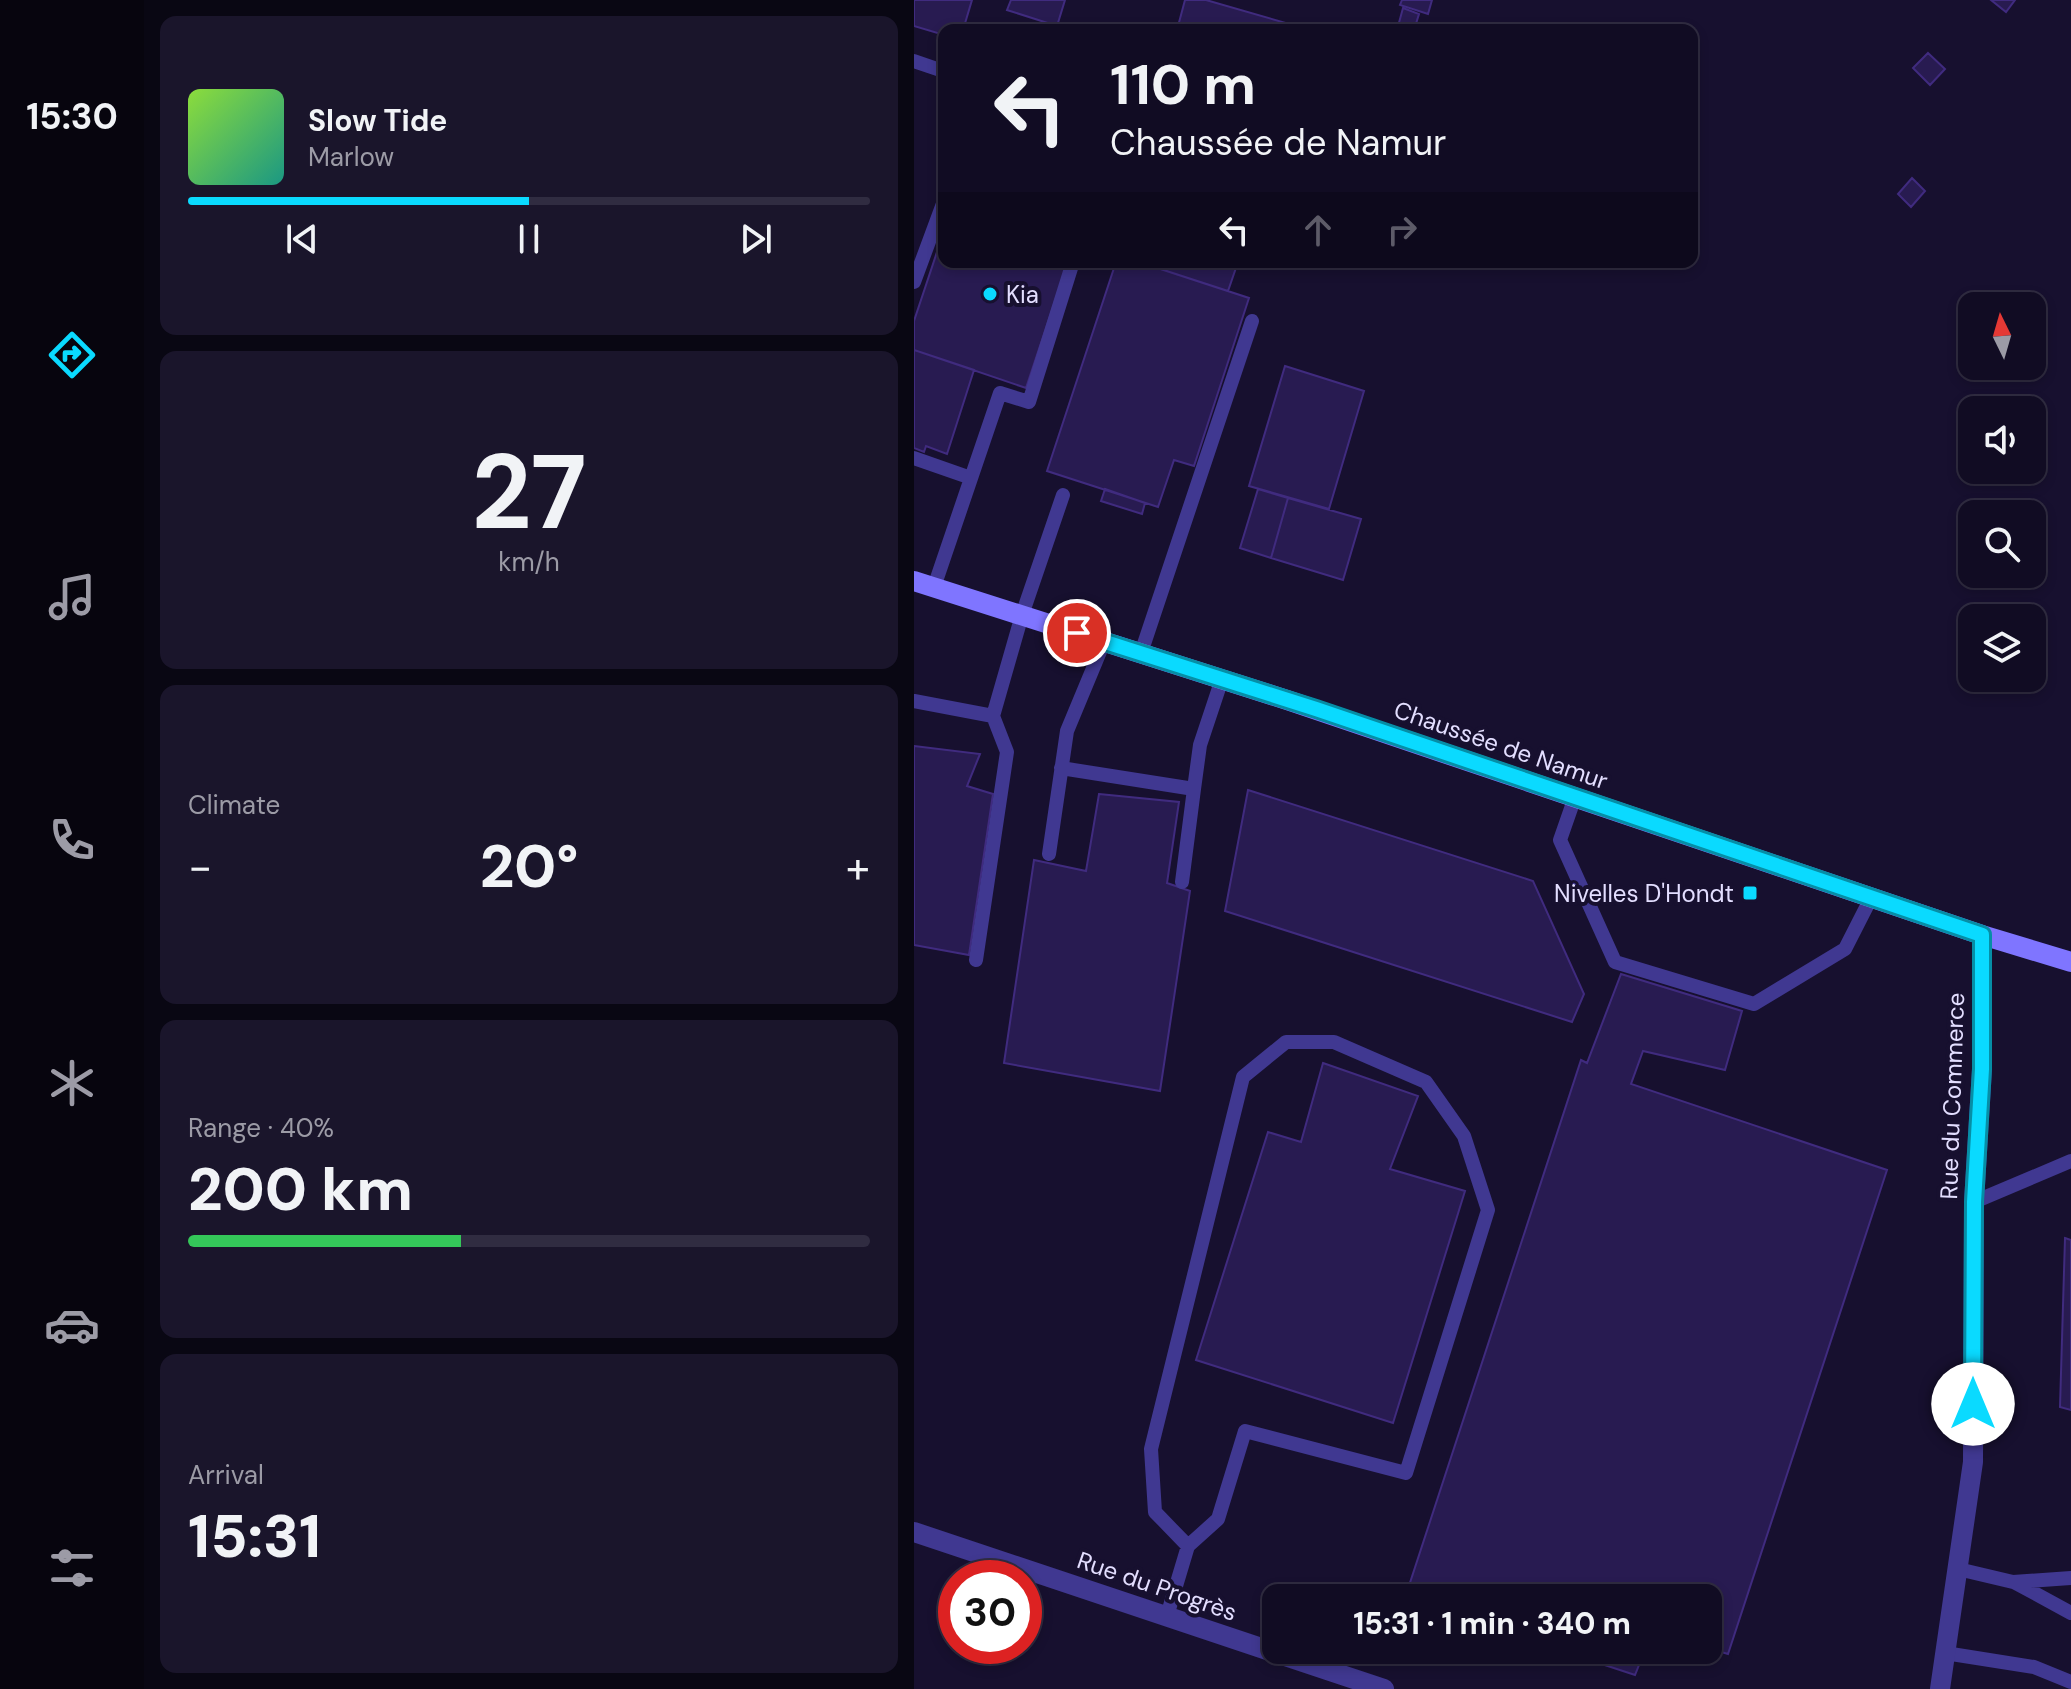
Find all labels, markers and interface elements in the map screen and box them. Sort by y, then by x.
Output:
text: 110 m [1110,48,1256,121]
icon: left [978,56,1082,160]
text: 15:30 [26,93,118,140]
text: Slow Tide [308,101,447,140]
text: Chaussée de Namur [1110,119,1446,166]
text: Marlow [308,140,394,174]
icon: left [1212,208,1256,252]
icon: ahead [1296,208,1340,252]
icon: right [1380,208,1424,252]
icon: previous [280,217,324,261]
icon: pause [507,217,551,261]
icon: next [734,217,778,261]
place label: Kia [1006,279,1039,310]
marker: Kia [981,285,999,303]
north arrow [1958,292,2046,380]
map controls [1958,292,2046,692]
icon: directions [44,327,100,383]
button: sound [1958,396,2046,484]
text: 27 [471,425,587,560]
button: search [1958,500,2046,588]
text: km/h [498,545,560,579]
icon: music [44,569,100,625]
pin [1043,599,1111,667]
button: layers [1958,604,2046,692]
icon: arrive [1055,611,1099,655]
street label: Chaussée de Namur [1390,694,1612,796]
text: Climate [188,788,280,822]
icon: phone [44,812,100,868]
text: 20° [480,827,578,906]
text: − [188,838,212,896]
text: + [846,838,870,896]
place label: Nivelles D'Hondt [1554,878,1734,909]
marker: Nivelles D'Hondt [1741,884,1759,902]
street label: Rue du Commerce [1933,992,1971,1200]
icon: climate [44,1055,100,1111]
text: Range · 40% [188,1111,334,1145]
text: 200 km [188,1150,413,1229]
icon: car [44,1297,100,1353]
position arrow [1931,1362,2015,1446]
text: Arrival [188,1458,264,1492]
text: 15:31 [188,1497,321,1576]
icon: filters [44,1540,100,1596]
street label: Rue du Progrès [1073,1544,1241,1628]
speed limit sign: 30 [938,1560,1042,1664]
text: 15:31 · 1 min · 340 m [1353,1604,1631,1643]

